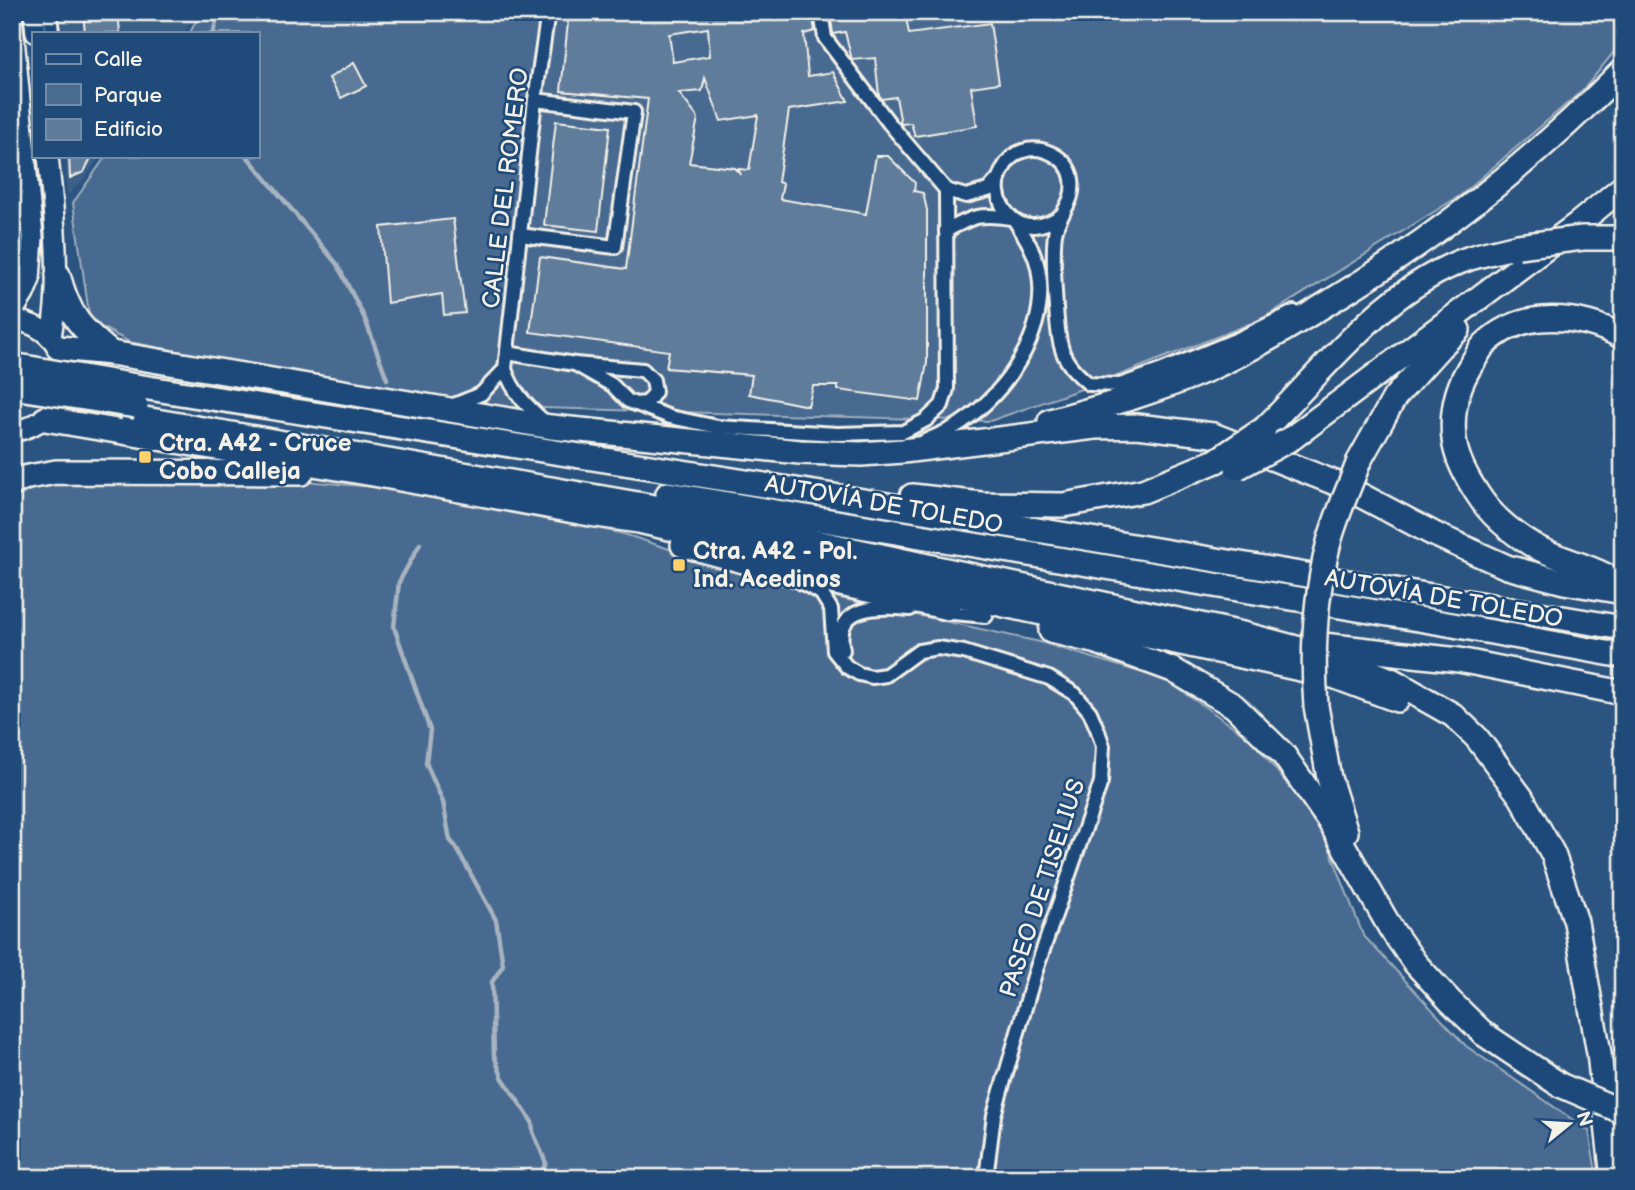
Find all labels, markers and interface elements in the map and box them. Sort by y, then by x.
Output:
legend [32,32,259,158]
text: Calle [94,47,143,72]
street label: CALLE DEL ROMERO [476,66,535,310]
text: Parque [94,83,162,108]
text: Edificio [94,117,163,142]
place label: Ctra. A42 - Cruce Cobo Calleja [159,429,352,486]
marker: Ctra. A42 - Cruce Cobo Calleja [137,449,153,465]
street label: AUTOVÍA DE TOLEDO [763,468,1005,540]
place label: Ctra. A42 - Pol. Ind. Acedinos [693,537,857,594]
marker: Ctra. A42 - Pol. Ind. Acedinos [671,557,687,573]
street label: AUTOVÍA DE TOLEDO [1323,562,1565,634]
street label: PASEO DE TISELIUS [994,775,1091,1001]
north arrow [1534,1088,1604,1158]
text: N [1571,1109,1597,1130]

